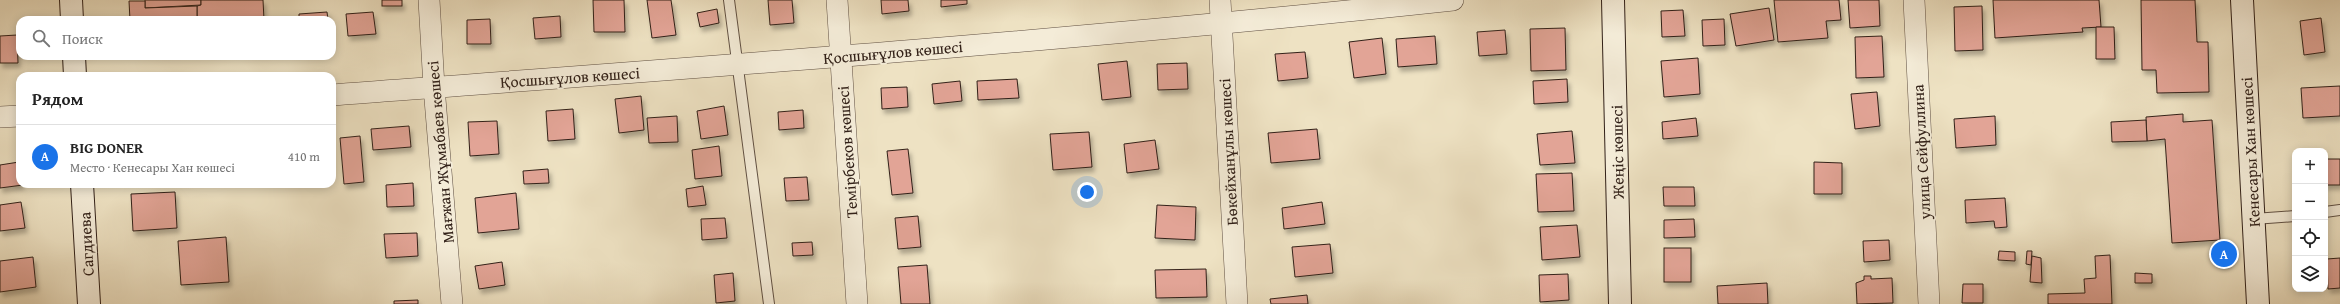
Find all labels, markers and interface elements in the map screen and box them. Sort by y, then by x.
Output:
search box [16,16,336,60]
icon: search [30,27,52,49]
text: Поиск [62,28,103,49]
street label: Қосшығұлов көшесі [822,34,964,70]
street label: Мағжан Жұмабаев көшесі [420,59,460,244]
street label: Қосшығұлов көшесі [499,60,641,94]
street label: Кенесары Хан көшесі [2234,76,2266,228]
street label: Бөкейханұлы көшесі [1212,77,1244,226]
street label: улица Сейфуллина [1905,83,1937,221]
street label: Темірбеков көшесі [830,85,864,219]
text: Рядом [32,86,83,111]
street label: Жеңіс көшесі [1604,104,1630,200]
text: BIG DONER [70,137,143,158]
text: A [41,147,49,166]
text: 410 m [288,147,320,166]
map controls [2292,148,2328,292]
button: + [2292,148,2328,184]
text: Место · Кенесары Хан көшесі [70,158,235,177]
your location [1077,182,1097,202]
button: − [2292,184,2328,220]
street label: Сагдиева [72,211,100,277]
button: locate [2292,220,2328,256]
pin: A [2211,239,2237,269]
button: layers [2292,256,2328,292]

